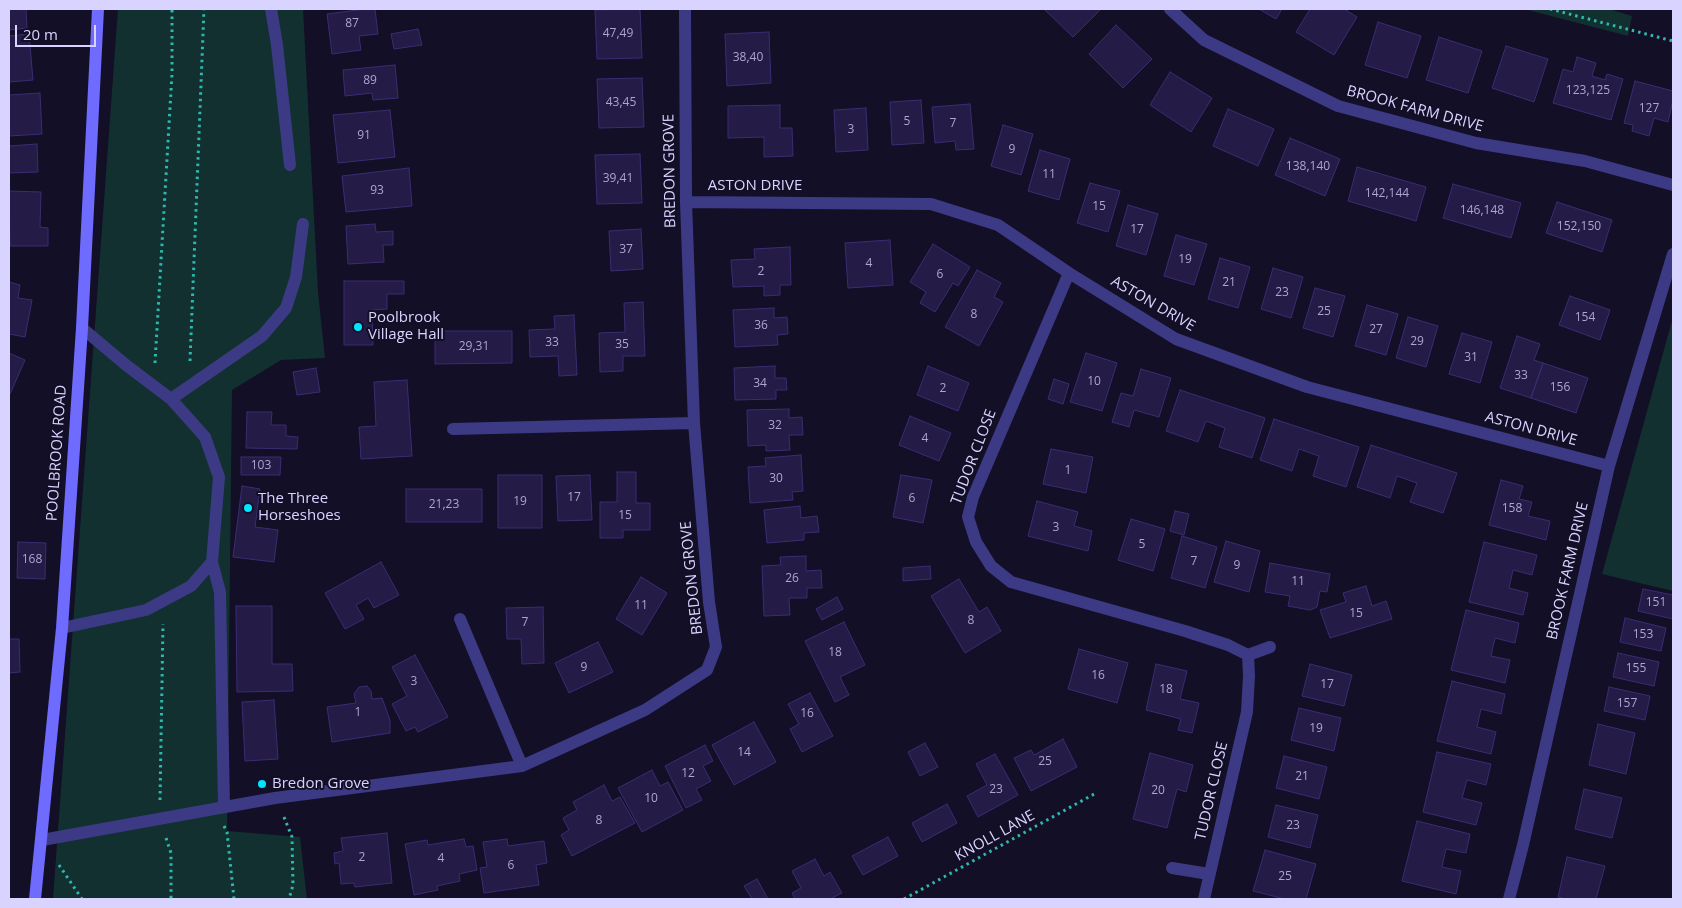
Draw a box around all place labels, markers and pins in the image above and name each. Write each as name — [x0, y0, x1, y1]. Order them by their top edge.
place label: Poolbrook Village Hall — [368, 309, 444, 344]
marker: Poolbrook Village Hall — [352, 321, 364, 333]
place label: The Three Horseshoes — [258, 490, 341, 525]
marker: The Three Horseshoes — [242, 502, 254, 514]
place label: Bredon Grove — [272, 775, 370, 793]
marker: Bredon Grove — [256, 778, 268, 790]

